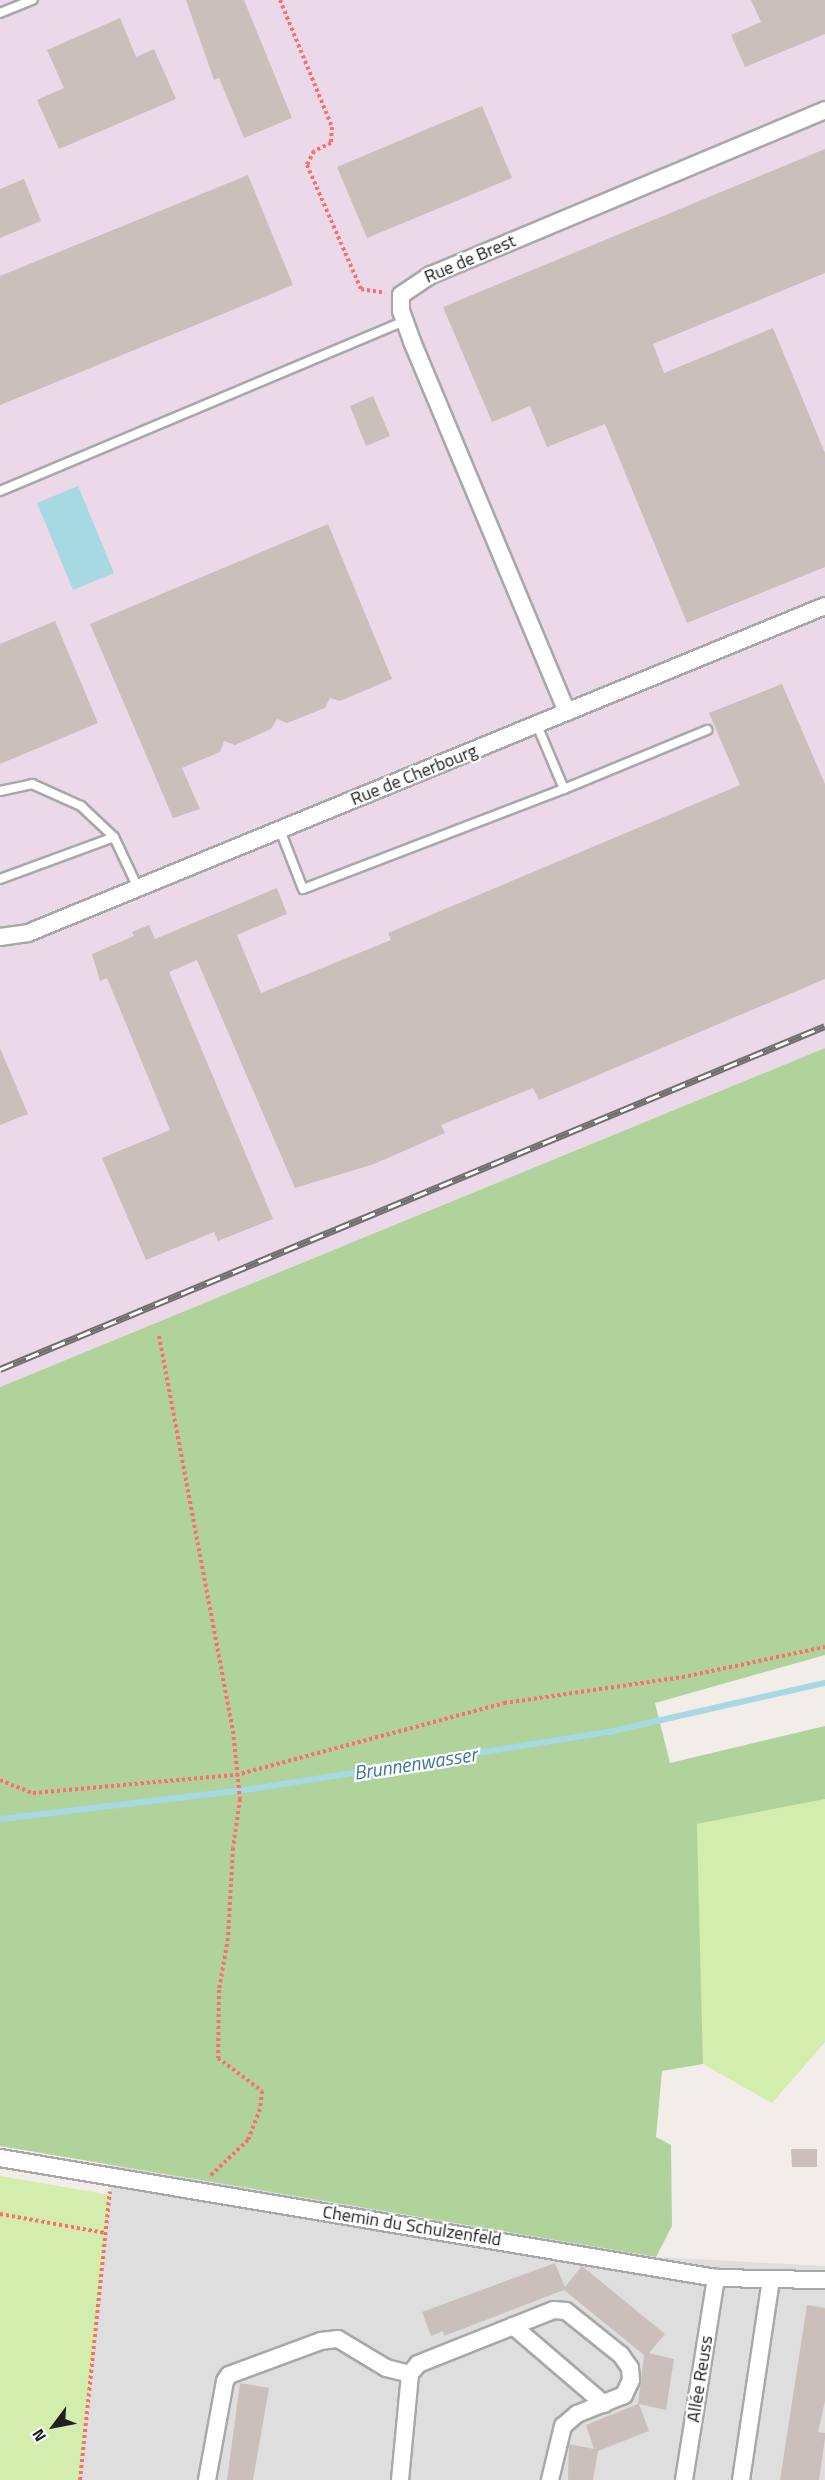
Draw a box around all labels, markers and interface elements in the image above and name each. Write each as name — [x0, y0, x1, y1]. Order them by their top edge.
street label: Rue de Brest — [421, 230, 519, 288]
street label: Rue de Cherbourg — [347, 740, 481, 810]
water label: Brunnenwasser — [352, 1741, 478, 1785]
street label: Chemin du Schulzenfeld — [321, 2201, 503, 2251]
street label: Allée Reuss — [682, 2334, 718, 2424]
north arrow — [24, 2396, 84, 2456]
text: N — [26, 2424, 52, 2447]

